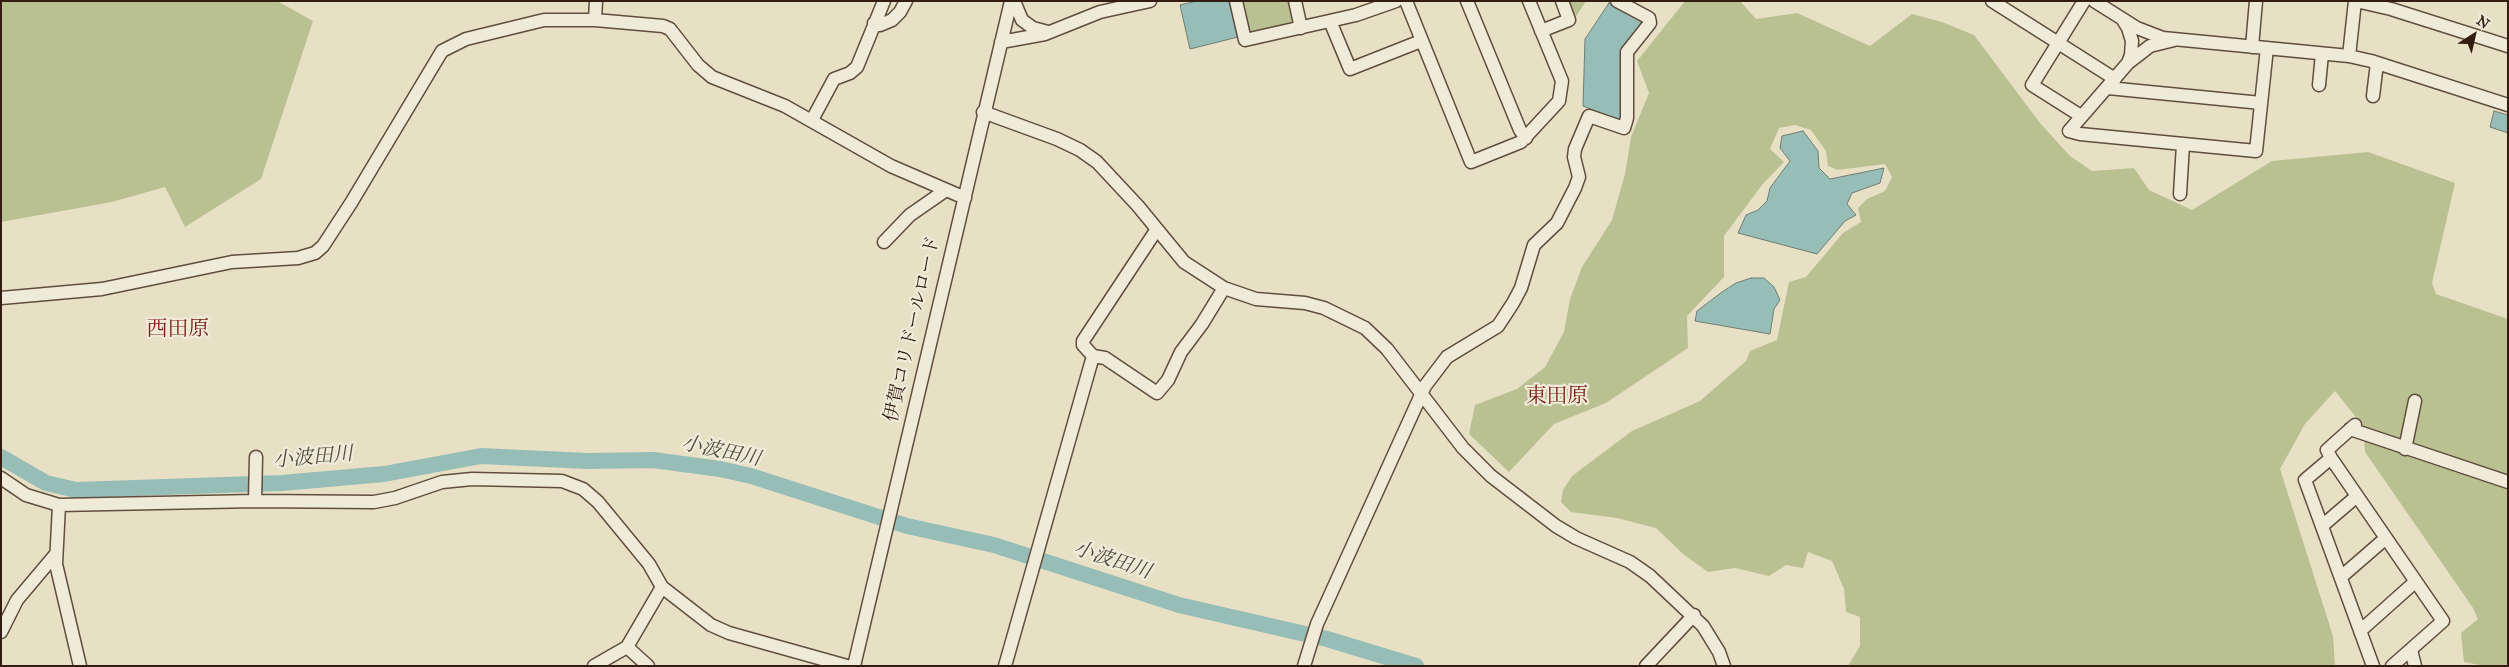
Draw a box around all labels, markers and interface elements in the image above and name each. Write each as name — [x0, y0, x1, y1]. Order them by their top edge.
north arrow — [2449, 10, 2499, 60]
text: N — [2473, 12, 2493, 33]
street label: 伊賀コリドールロード — [881, 234, 945, 424]
district label: 西田原 — [147, 317, 209, 343]
district label: 東田原 — [1526, 384, 1588, 410]
water label: 小波田川 — [679, 432, 763, 472]
water label: 小波田川 — [272, 443, 354, 473]
water label: 小波田川 — [1070, 537, 1154, 585]

